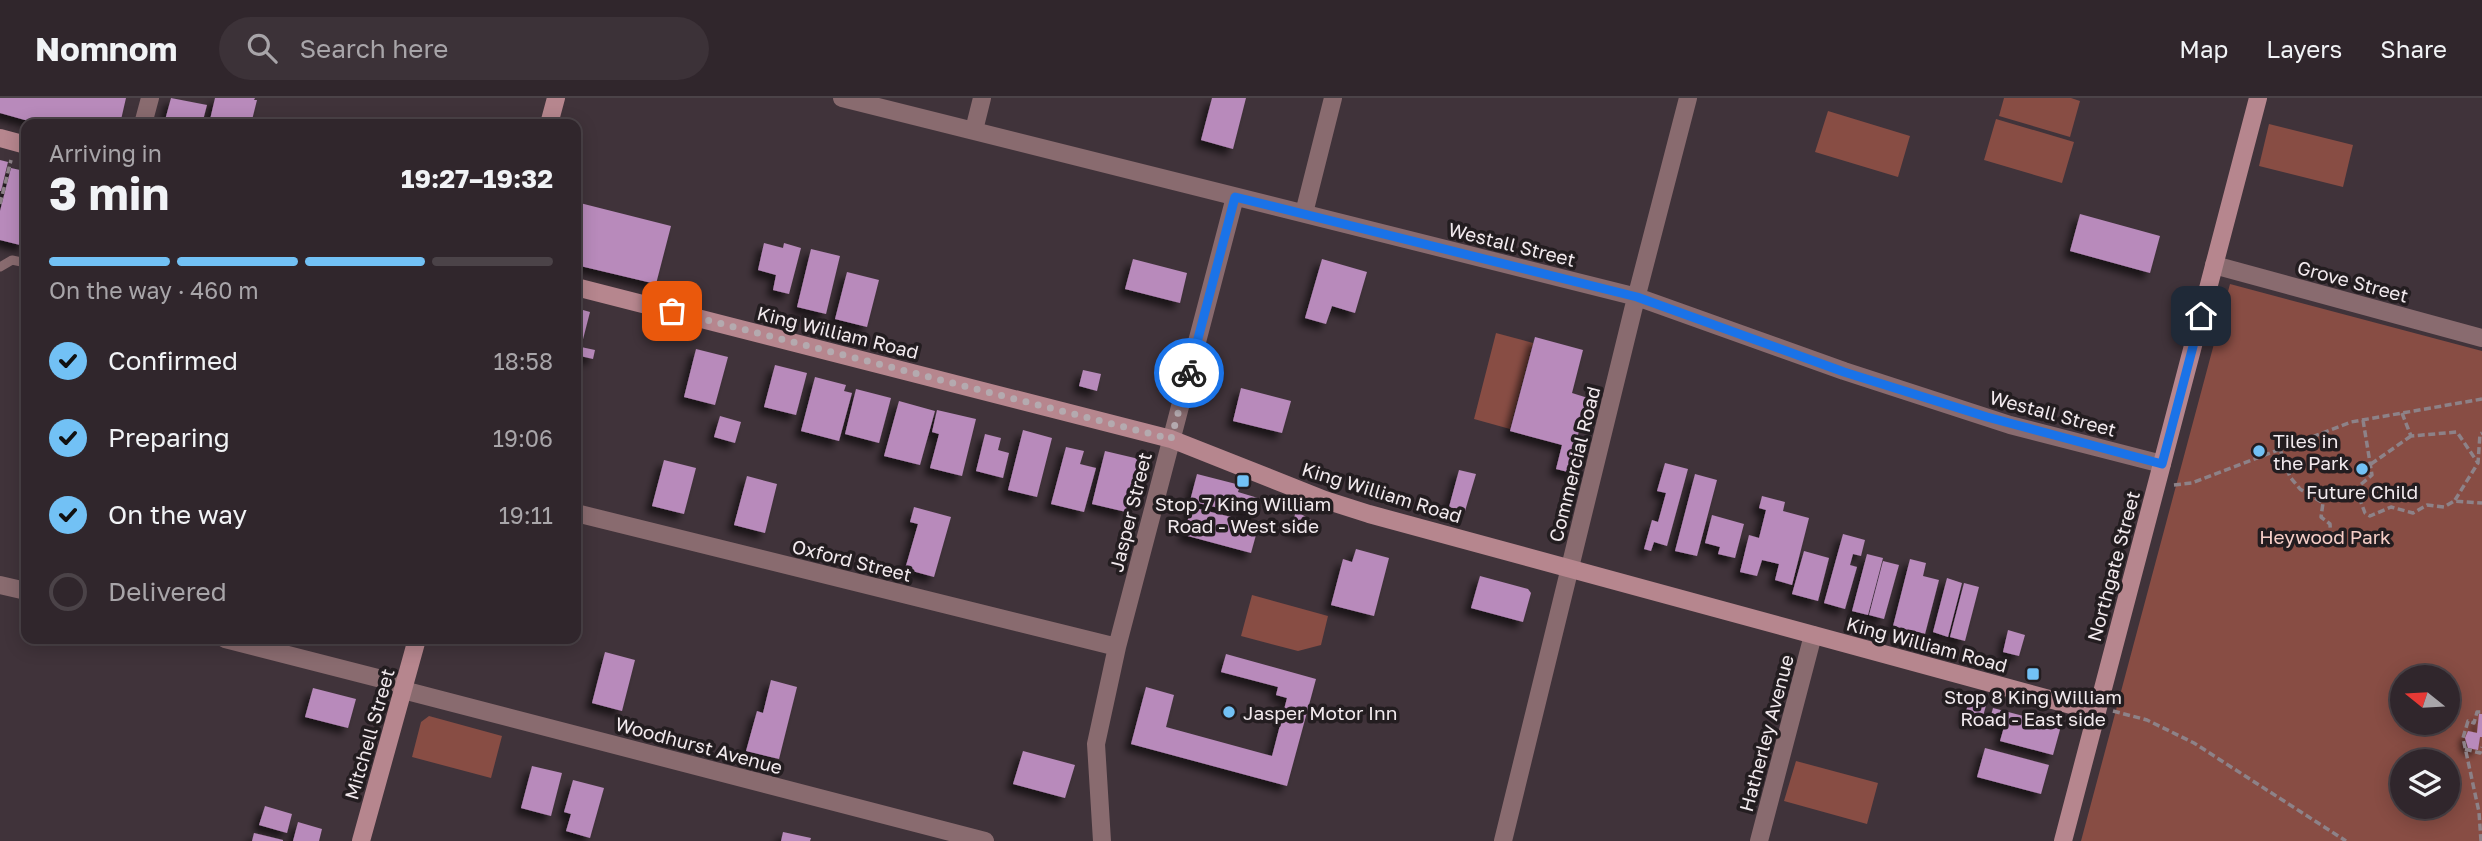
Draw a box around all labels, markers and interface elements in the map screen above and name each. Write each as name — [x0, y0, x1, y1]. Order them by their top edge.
search box — [219, 17, 709, 80]
text: Nomnom — [35, 29, 177, 68]
icon: search — [243, 29, 281, 67]
text: Search here — [299, 33, 448, 64]
text: Map — [2179, 34, 2228, 63]
text: Layers — [2266, 34, 2342, 63]
text: Share — [2380, 34, 2447, 63]
text: Arriving in — [49, 139, 162, 167]
text: 19:27–19:32 — [401, 163, 553, 194]
text: 3 min — [49, 165, 169, 220]
street label: Westall Street — [1446, 217, 1578, 271]
street label: Grove Street — [2295, 255, 2411, 307]
text: On the way · 460 m — [49, 276, 259, 304]
pin — [642, 281, 702, 341]
pin — [2171, 286, 2231, 346]
icon: bag — [653, 292, 691, 330]
icon: home — [2182, 297, 2220, 335]
street label: King William Road — [755, 301, 921, 363]
courier — [1154, 338, 1224, 408]
icon: check — [49, 342, 87, 380]
text: Confirmed — [108, 345, 238, 376]
text: 18:58 — [494, 347, 553, 375]
icon: bike — [1170, 354, 1208, 392]
street label: Commercial Road — [1544, 384, 1604, 544]
street label: Westall Street — [1987, 385, 2119, 441]
icon: check — [49, 419, 87, 457]
text: Preparing — [108, 422, 230, 453]
text: 19:06 — [493, 424, 553, 452]
place label: Tiles in the Park — [2273, 429, 2349, 474]
marker: Tiles in the Park — [2251, 443, 2267, 459]
street label: Jasper Street — [1104, 450, 1156, 574]
street label: King William Road — [1299, 457, 1465, 527]
marker: Future Child — [2354, 461, 2370, 477]
marker: Stop 7 King William Road - West side — [1235, 473, 1251, 489]
place label: Future Child — [2306, 480, 2418, 503]
street label: Northgate Street — [2082, 488, 2144, 644]
place label: Stop 7 King William Road - West side — [1155, 492, 1331, 537]
icon: check — [49, 496, 87, 534]
text: On the way — [108, 499, 247, 530]
text: 19:11 — [499, 501, 553, 529]
park label: Heywood Park — [2259, 525, 2391, 548]
street label: Oxford Street — [790, 534, 914, 586]
text: Delivered — [108, 576, 227, 607]
street label: King William Road — [1844, 611, 2010, 677]
street label: Hatherley Avenue — [1734, 652, 1798, 814]
north arrow — [2390, 665, 2460, 735]
map controls — [2390, 665, 2460, 819]
street label: Mitchell Street — [339, 666, 399, 802]
marker: Stop 8 King William Road - East side — [2025, 666, 2041, 682]
place label: Stop 8 King William Road - East side — [1944, 685, 2122, 730]
place label: Jasper Motor Inn — [1243, 701, 1397, 724]
marker: Jasper Motor Inn — [1221, 704, 1237, 720]
street label: Woodhurst Avenue — [613, 712, 785, 778]
button: layers — [2390, 749, 2460, 819]

